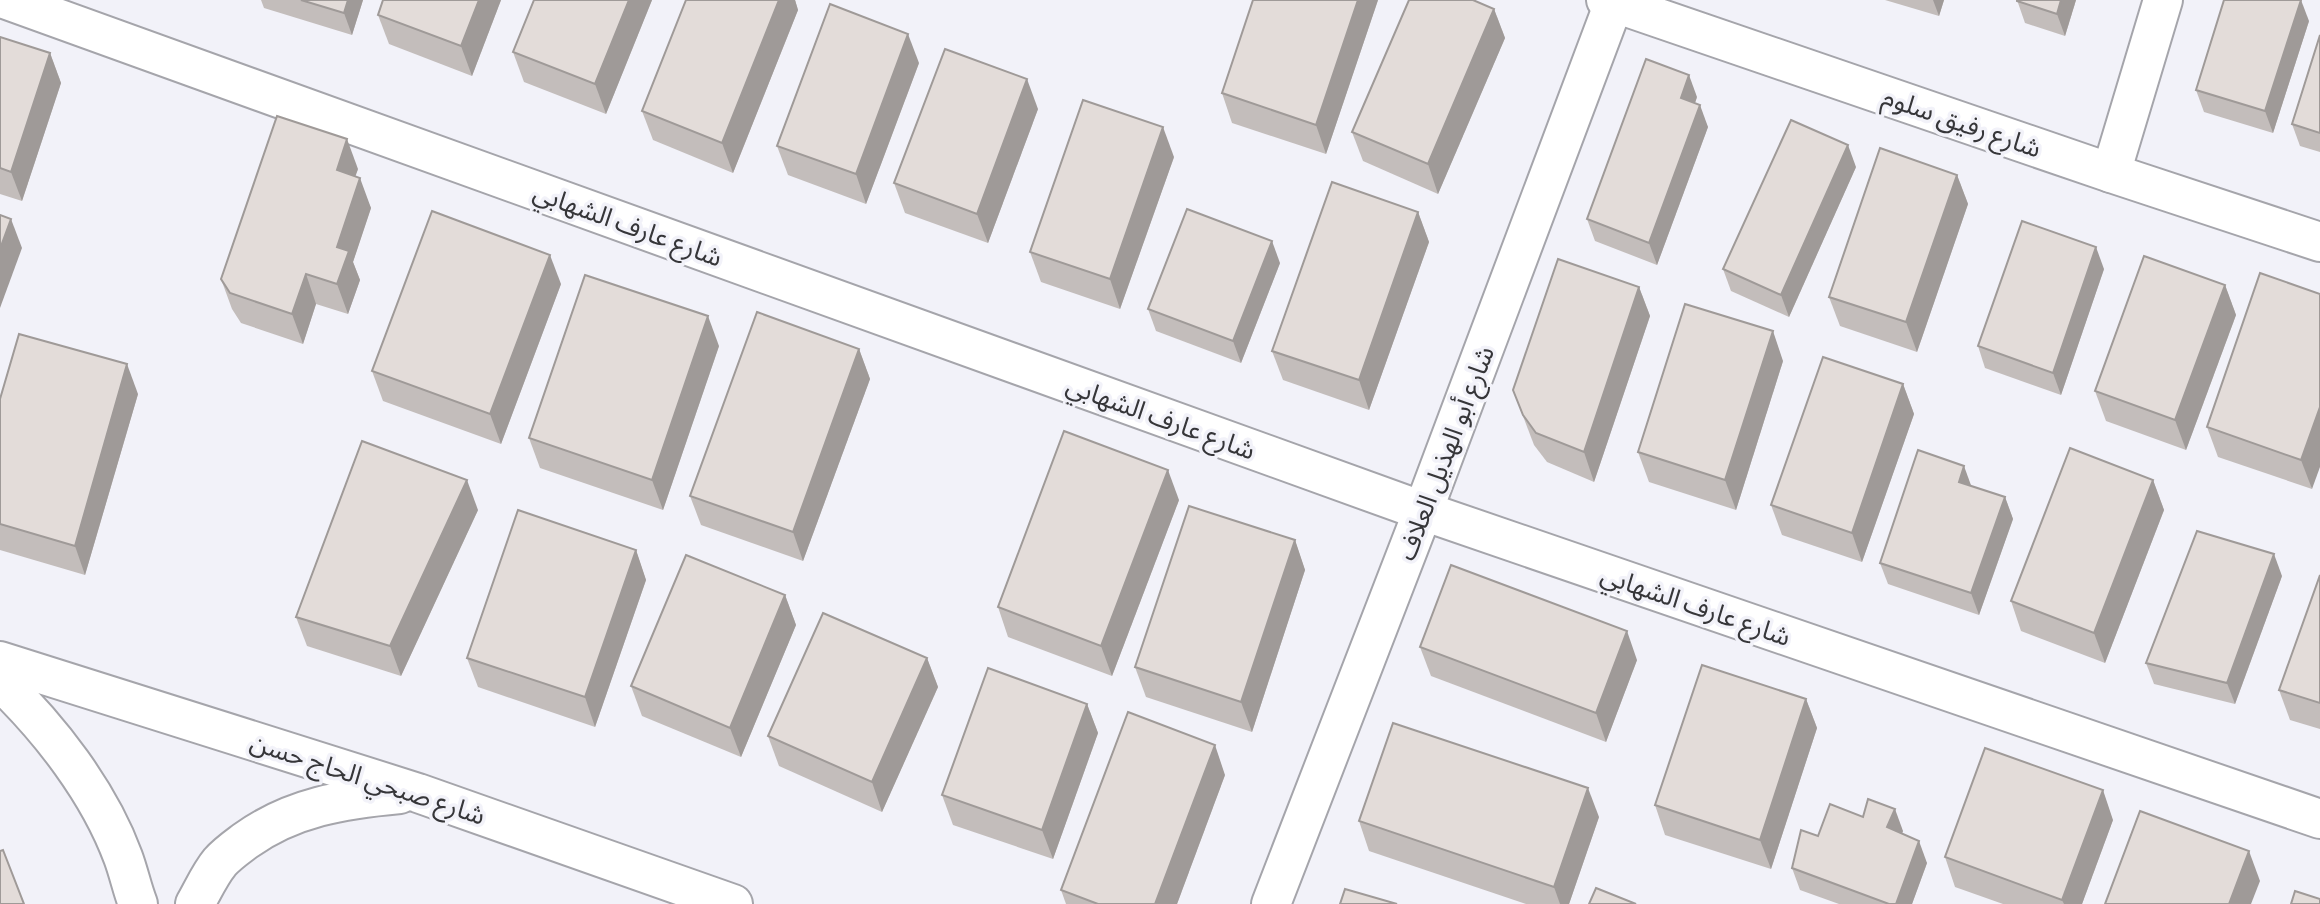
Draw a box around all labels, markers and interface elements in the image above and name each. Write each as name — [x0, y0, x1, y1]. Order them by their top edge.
street label: شارع رفيق سلوم — [1877, 79, 2046, 168]
street label: شارع عارف الشهابي — [528, 175, 727, 277]
street label: شارع أبو الهذيل العلاف — [1389, 341, 1504, 566]
street label: شارع عارف الشهابي — [1061, 368, 1260, 470]
street label: شارع عارف الشهابي — [1595, 557, 1795, 657]
street label: شارع صبحي الحاج حسن — [245, 724, 490, 835]

